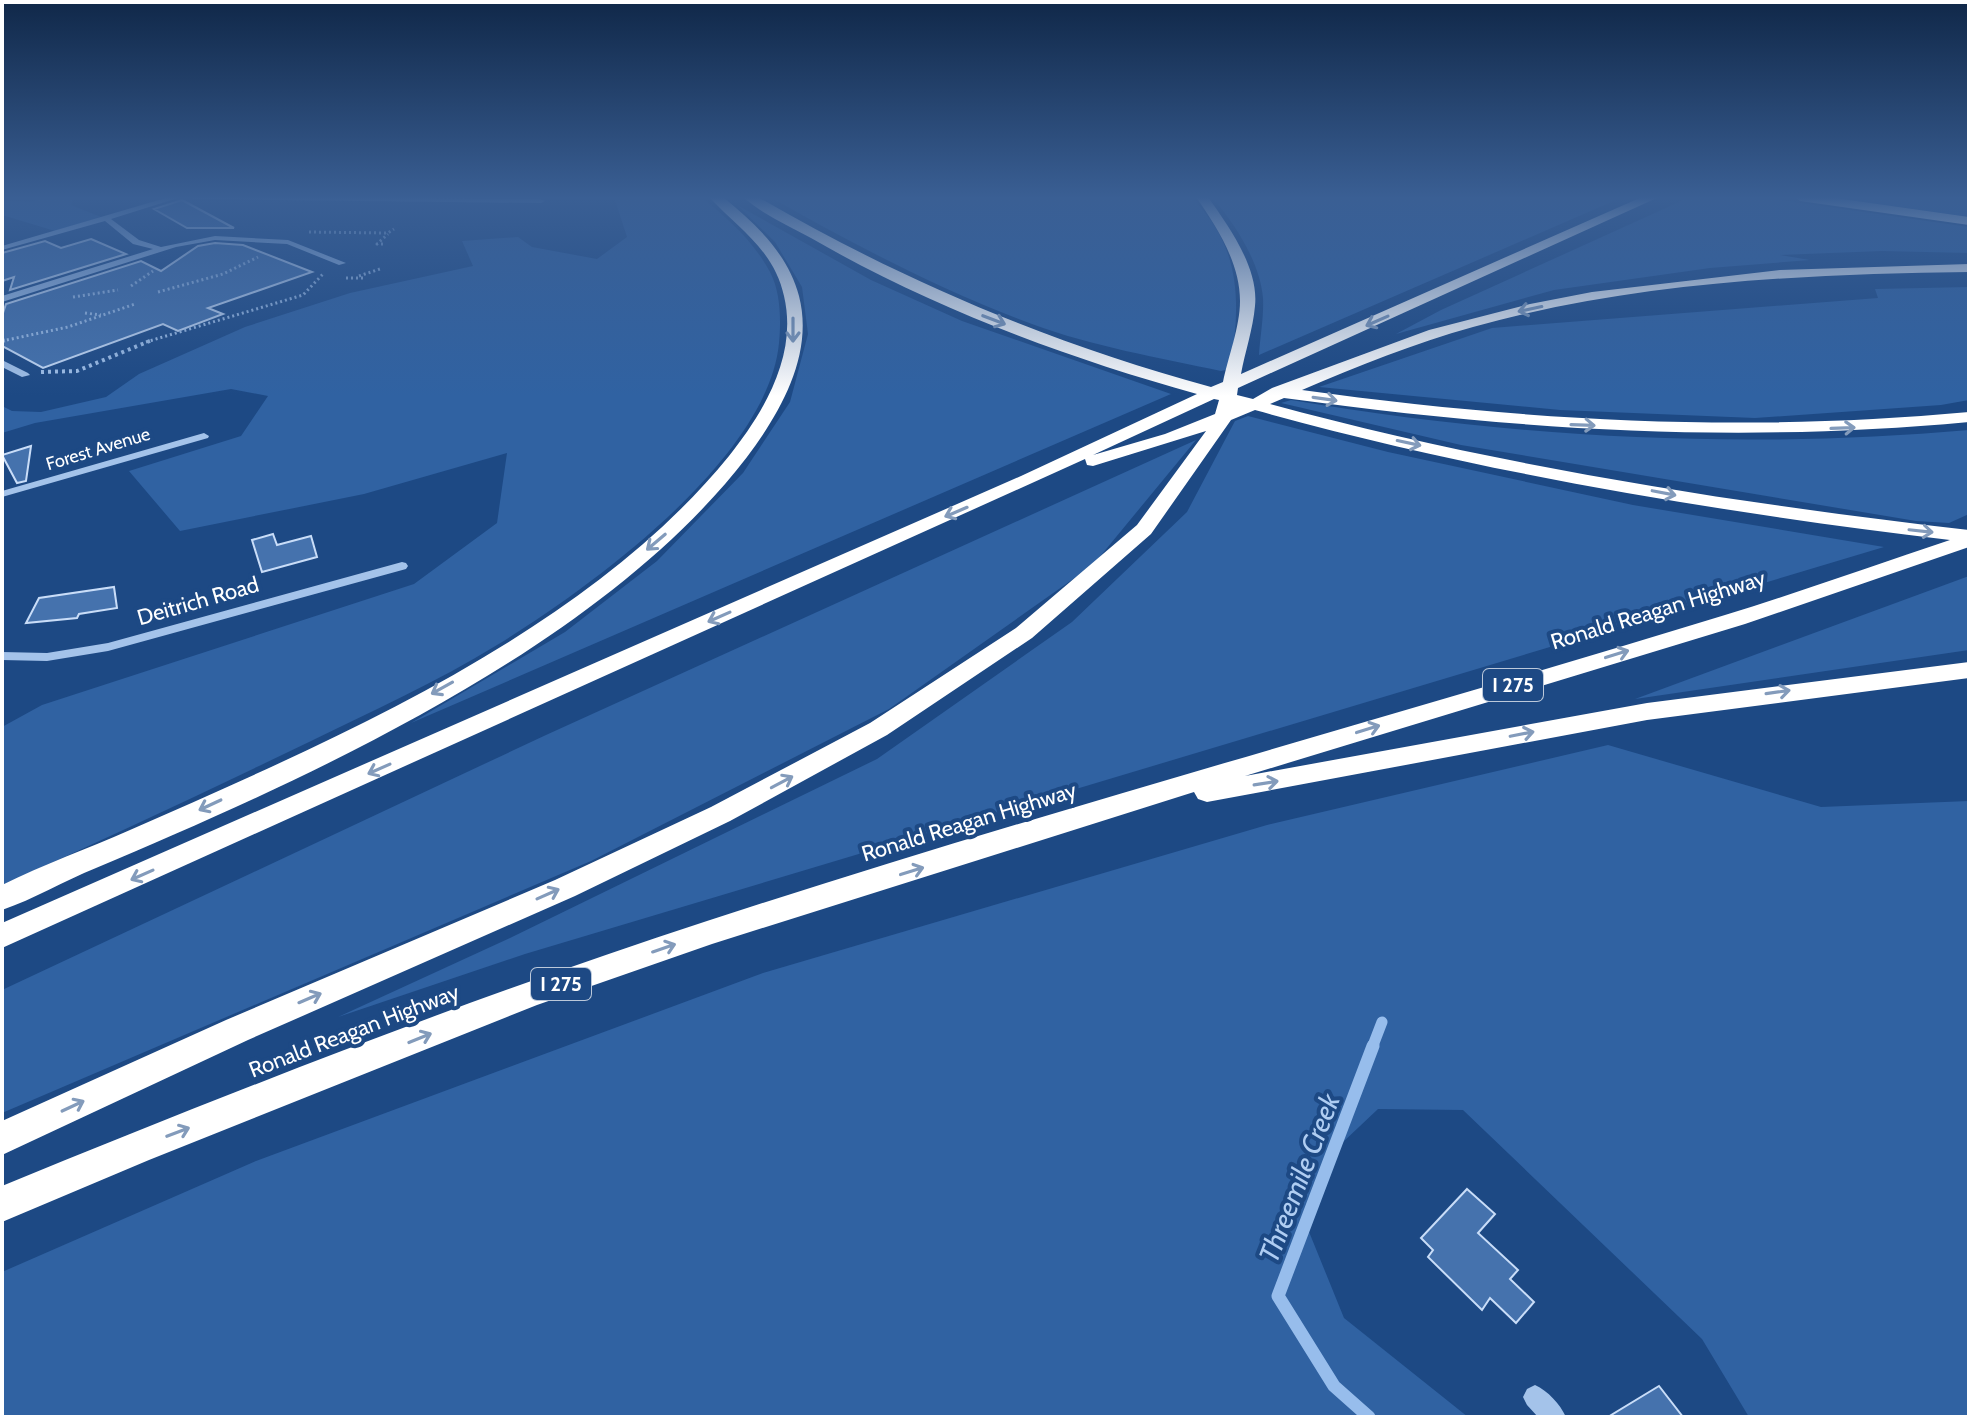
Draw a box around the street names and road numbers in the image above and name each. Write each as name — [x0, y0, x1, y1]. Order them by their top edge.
street label: Forest Avenue — [43, 423, 153, 475]
street label: Ronald Reagan Highway — [1547, 564, 1769, 656]
street label: Deitrich Road — [134, 571, 262, 631]
road number: I 275 — [1483, 669, 1543, 701]
street label: Ronald Reagan Highway — [858, 776, 1080, 868]
road number: I 275 — [531, 968, 591, 1000]
street label: Ronald Reagan Highway — [245, 978, 463, 1084]

